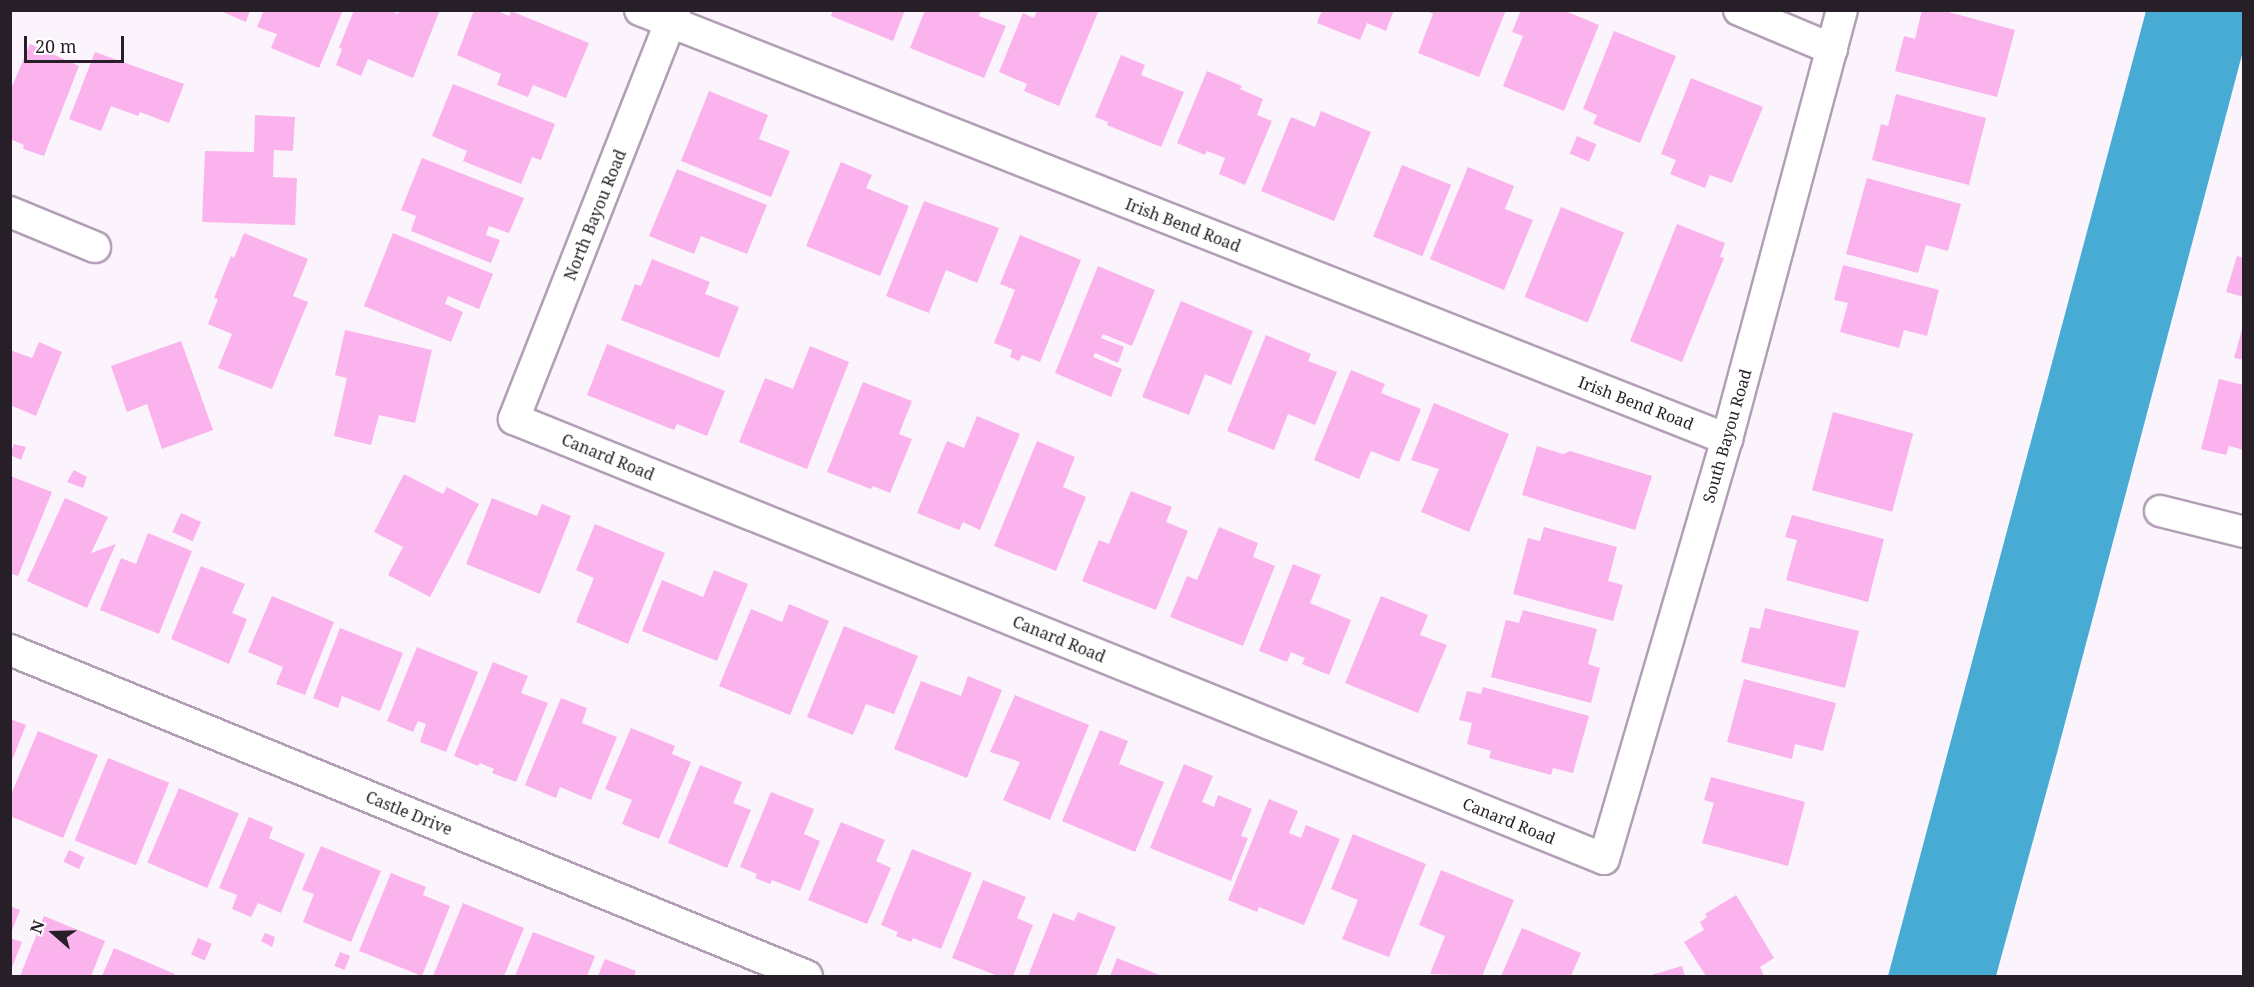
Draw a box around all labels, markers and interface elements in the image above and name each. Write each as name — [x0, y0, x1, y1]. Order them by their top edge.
scale bar — [27, 24, 128, 62]
text: 20 m — [35, 34, 77, 58]
street label: North Bayou Road — [560, 147, 630, 283]
street label: Irish Bend Road — [1123, 194, 1243, 256]
street label: South Bayou Road — [1699, 367, 1755, 505]
street label: Irish Bend Road — [1576, 372, 1696, 434]
street label: Canard Road — [559, 430, 657, 484]
street label: Canard Road — [1010, 612, 1108, 666]
street label: Castle Drive — [363, 787, 455, 839]
street label: Canard Road — [1460, 794, 1558, 848]
north arrow — [24, 903, 84, 963]
text: N — [25, 917, 50, 937]

